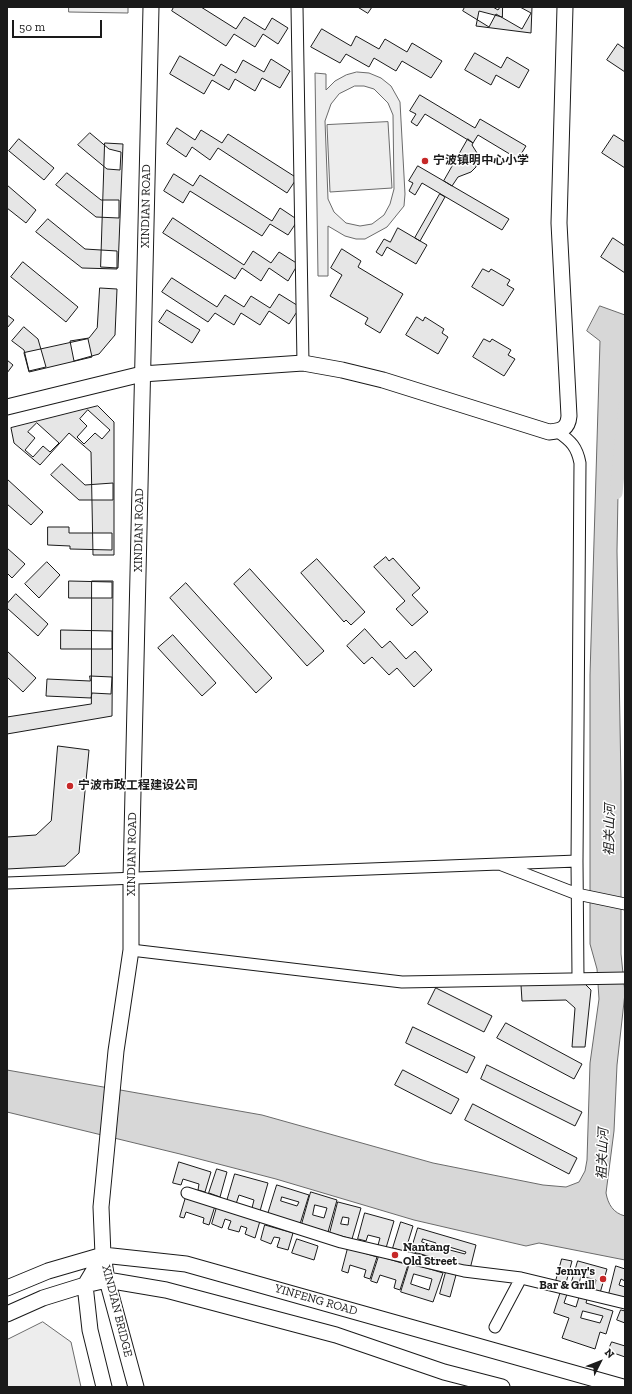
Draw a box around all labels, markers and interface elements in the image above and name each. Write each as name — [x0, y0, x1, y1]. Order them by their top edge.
scale bar — [14, 12, 104, 38]
text: 50 m — [19, 20, 45, 34]
place label: 宁波镇明中心小学 — [433, 154, 529, 168]
marker: 宁波镇明中心小学 — [420, 156, 430, 166]
street label: XINDIAN ROAD — [138, 164, 154, 248]
street label: XINDIAN ROAD — [131, 488, 147, 572]
place label: 宁波市政工程建设公司 — [78, 779, 198, 793]
marker: 宁波市政工程建设公司 — [65, 781, 75, 791]
water label: 祖关山河 — [602, 804, 618, 856]
street label: XINDIAN ROAD — [124, 812, 140, 896]
water label: 祖关山河 — [594, 1128, 612, 1180]
place label: Nantang Old Street — [403, 1241, 457, 1269]
marker: Nantang Old Street — [390, 1250, 400, 1260]
street label: XINDIAN BRIDGE — [99, 1264, 135, 1358]
place label: Jenny's Bar & Grill — [539, 1265, 595, 1293]
marker: Jenny's Bar & Grill — [598, 1274, 608, 1284]
street label: YINFENG ROAD — [273, 1281, 359, 1319]
north arrow — [580, 1342, 620, 1382]
text: N — [602, 1346, 617, 1361]

